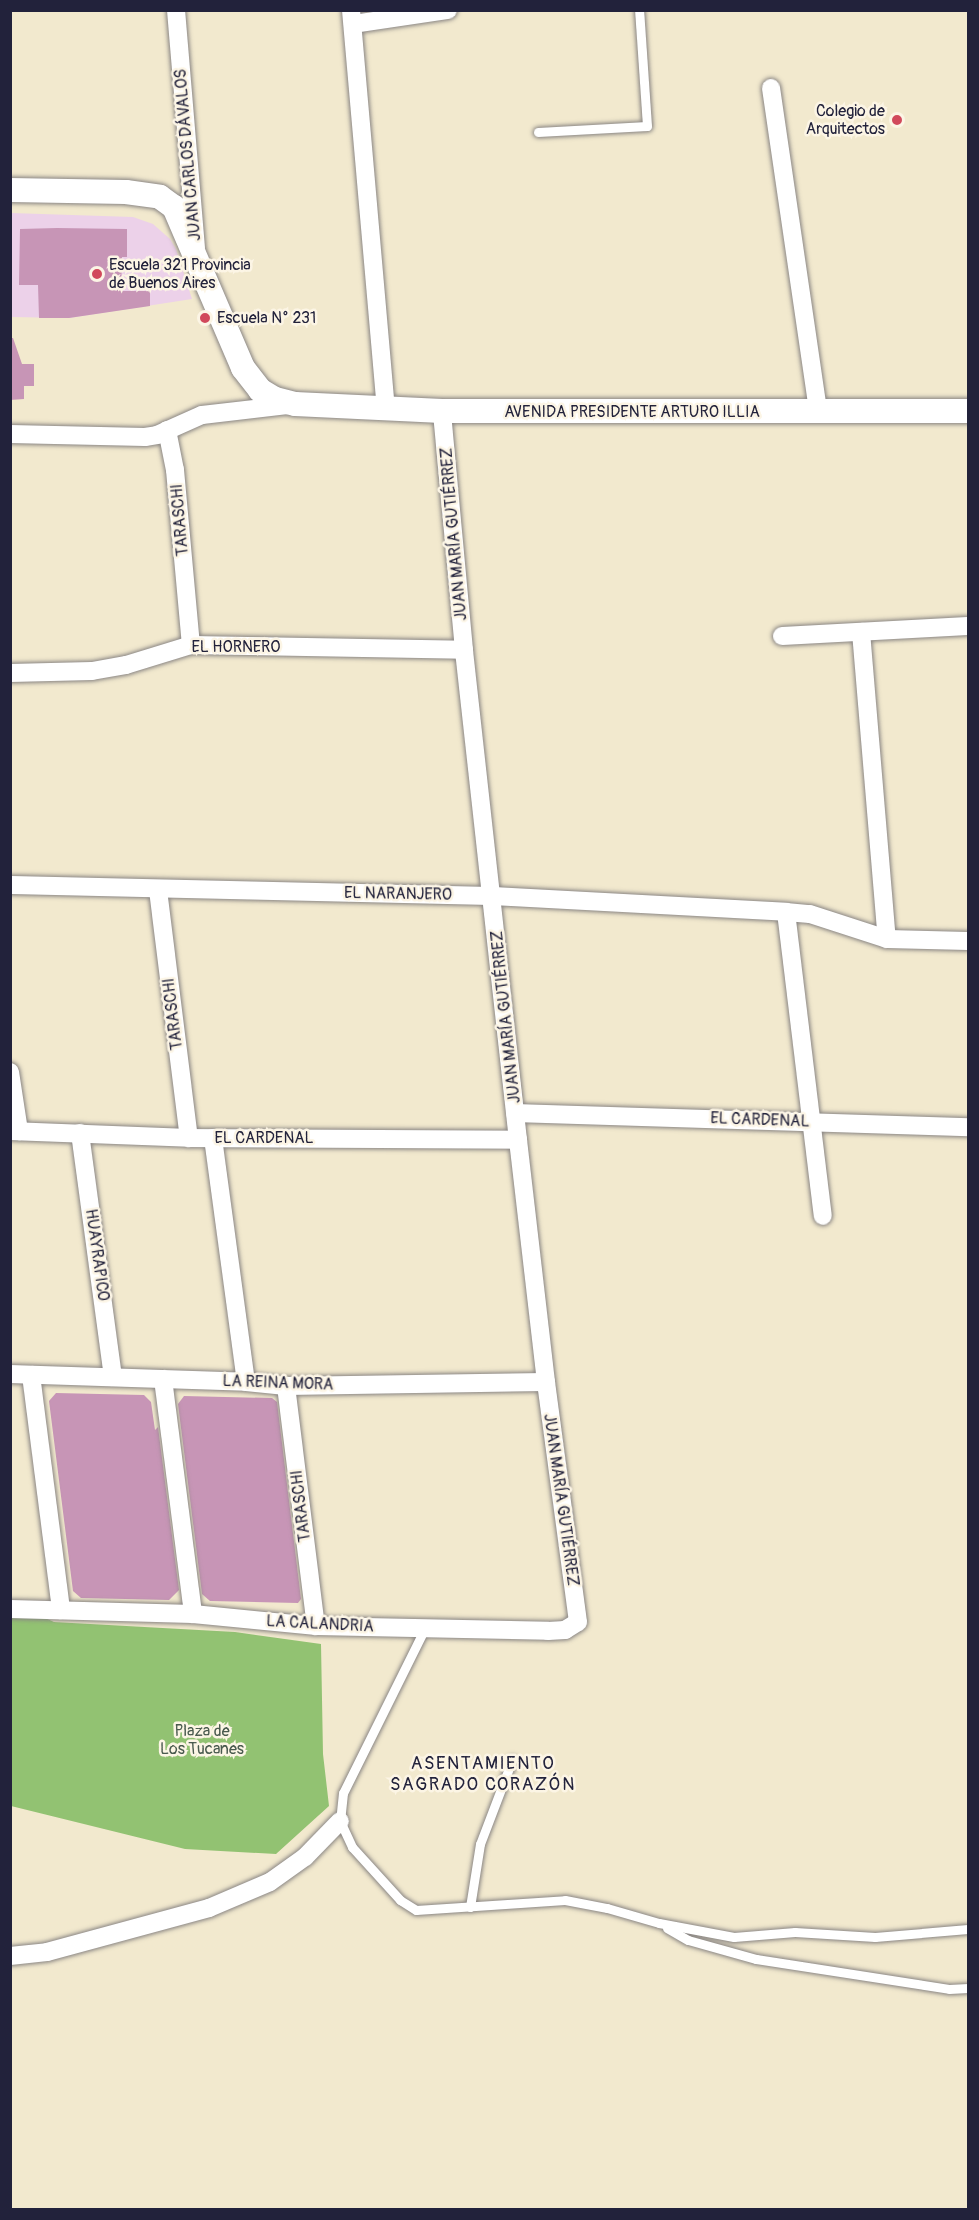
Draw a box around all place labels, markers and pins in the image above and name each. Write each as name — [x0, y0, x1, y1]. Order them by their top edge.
place label: Colegio de Arquitectos — [806, 101, 885, 139]
marker: Colegio de Arquitectos — [890, 113, 904, 127]
place label: Escuela 321 Provincia de Buenos Aires — [109, 255, 251, 293]
marker: Escuela 321 Provincia de Buenos Aires — [90, 267, 104, 281]
place label: Escuela N° 231 — [217, 308, 316, 328]
marker: Escuela N° 231 — [198, 311, 212, 325]

